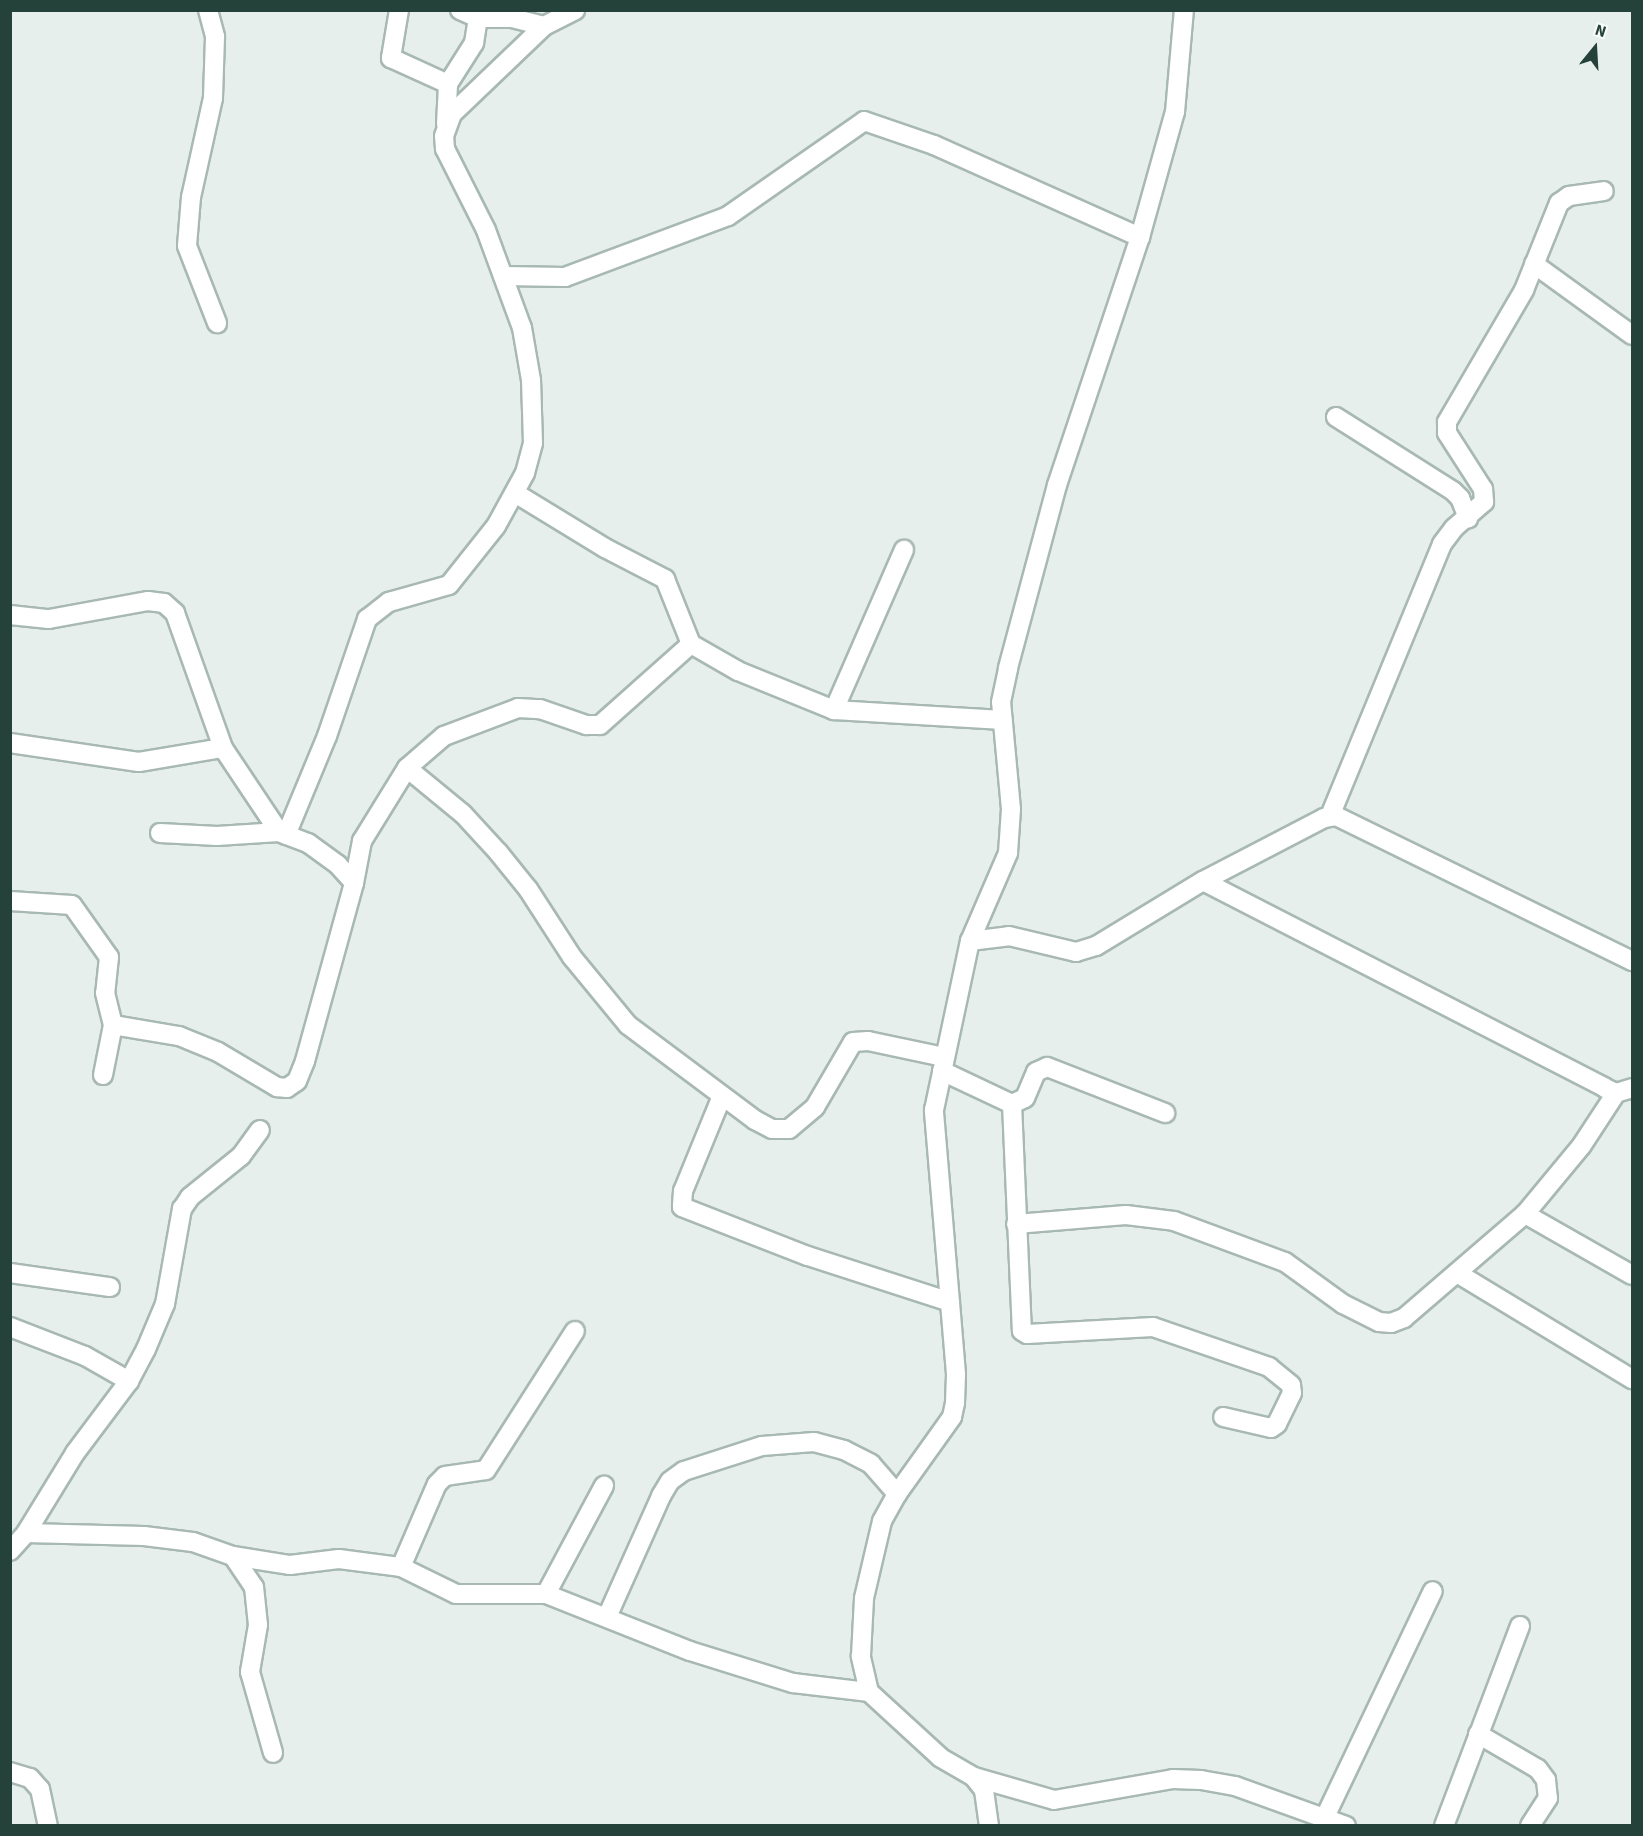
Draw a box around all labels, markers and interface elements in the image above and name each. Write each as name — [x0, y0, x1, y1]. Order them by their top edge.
north arrow — [1565, 18, 1625, 78]
text: N — [1592, 19, 1609, 43]

